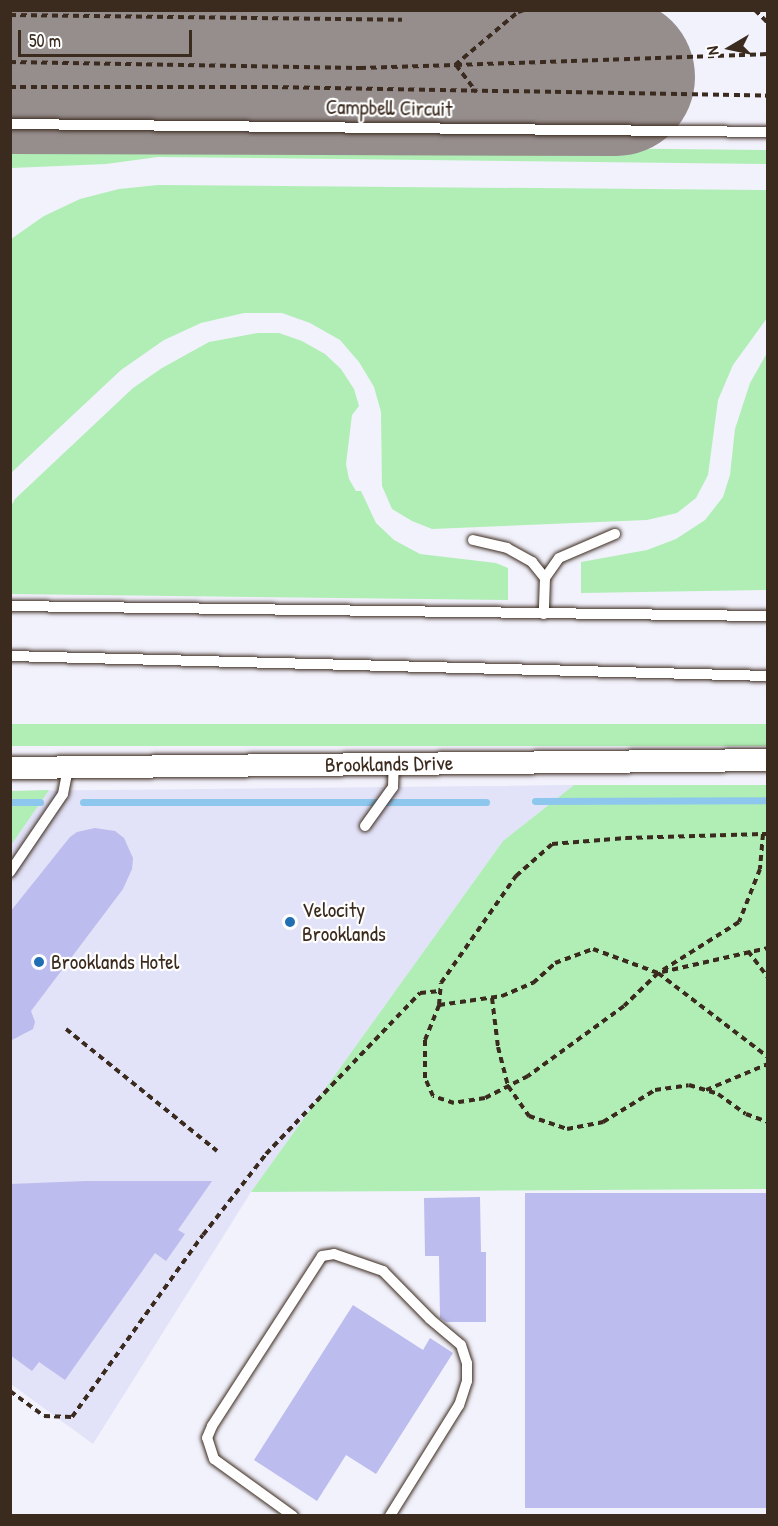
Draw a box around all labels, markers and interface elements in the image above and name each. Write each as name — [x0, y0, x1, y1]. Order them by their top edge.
scale bar — [21, 18, 195, 56]
north arrow — [700, 18, 760, 78]
text: 50 m — [29, 28, 61, 53]
text: N — [701, 45, 724, 57]
street label: Campbell Circuit — [325, 94, 453, 122]
street label: Brooklands Drive — [325, 750, 453, 778]
place label: Velocity Brooklands — [302, 897, 386, 947]
marker: Velocity Brooklands — [283, 915, 297, 929]
place label: Brooklands Hotel — [51, 949, 179, 975]
marker: Brooklands Hotel — [32, 955, 46, 969]

